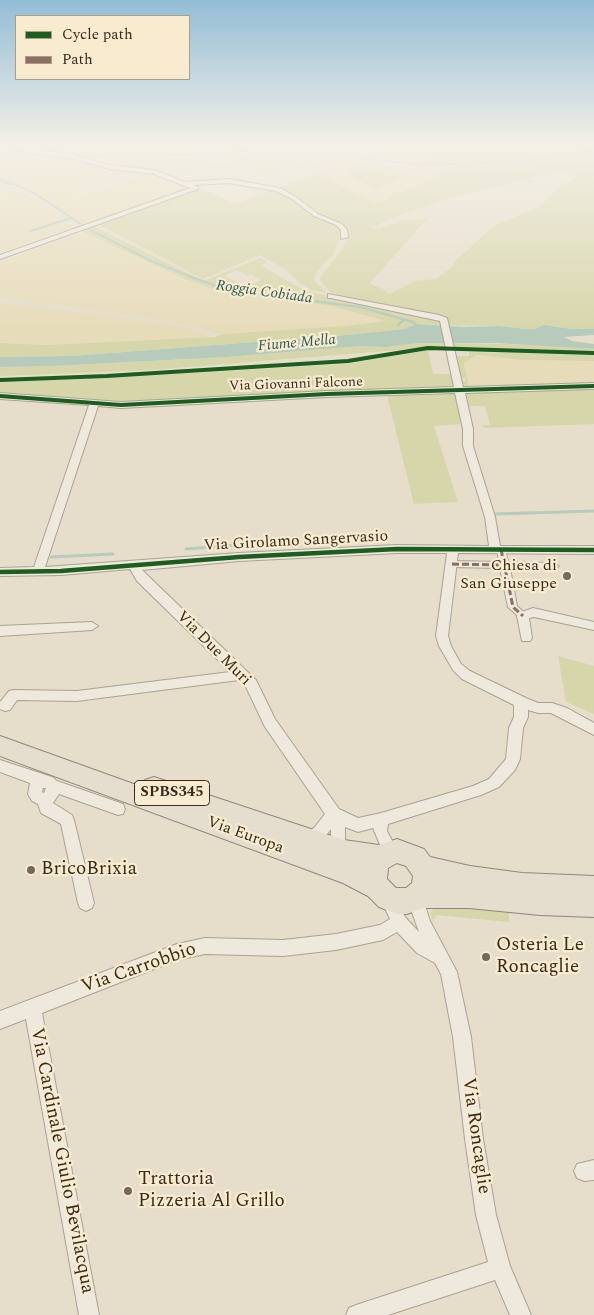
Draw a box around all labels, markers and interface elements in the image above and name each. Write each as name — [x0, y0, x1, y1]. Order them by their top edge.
legend — [15, 15, 190, 80]
text: Cycle path — [62, 23, 133, 46]
text: Path — [62, 48, 93, 71]
water label: Roggia Cobiada — [215, 277, 313, 309]
water label: Fiume Mella — [257, 332, 337, 356]
street label: Via Giovanni Falcone — [229, 374, 363, 396]
street label: Via Girolamo Sangervasio — [203, 528, 389, 556]
place label: Chiesa di San Giuseppe — [460, 557, 557, 595]
marker: Chiesa di San Giuseppe — [561, 570, 573, 582]
street label: Via Due Muri — [172, 608, 254, 690]
road number: SPBS345 — [134, 780, 210, 806]
street label: Via Europa — [204, 813, 286, 859]
place label: BricoBrixia — [41, 859, 137, 881]
marker: BricoBrixia — [25, 864, 37, 876]
place label: Osteria Le Roncaglie — [496, 935, 584, 979]
street label: Via Carrobbio — [79, 939, 199, 999]
marker: Osteria Le Roncaglie — [480, 951, 492, 963]
street label: Via Cardinale Giulio Bevilacqua — [24, 1026, 98, 1296]
street label: Via Roncaglie — [456, 1076, 494, 1196]
place label: Trattoria Pizzeria Al Grillo — [138, 1169, 285, 1213]
marker: Trattoria Pizzeria Al Grillo — [122, 1185, 134, 1197]

